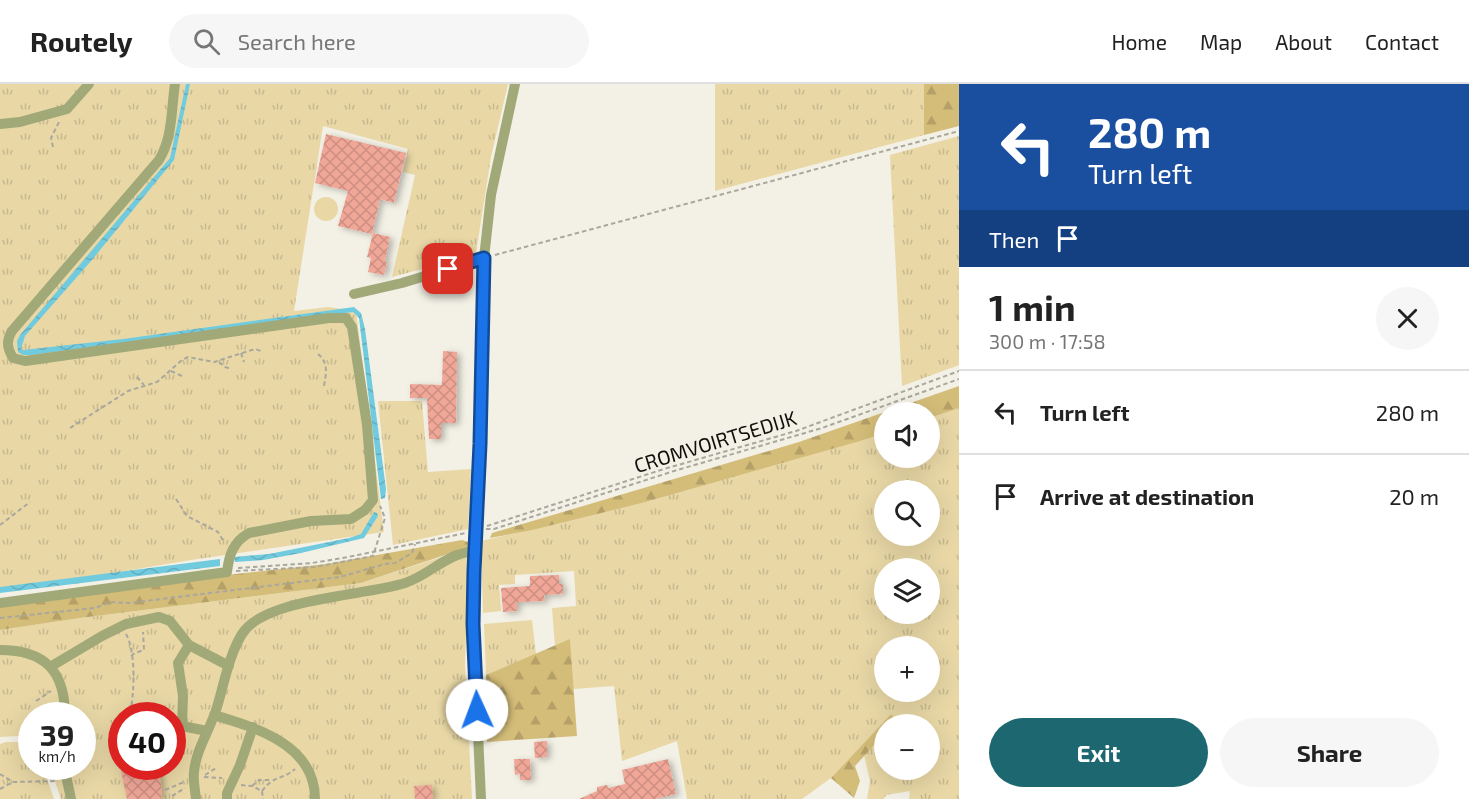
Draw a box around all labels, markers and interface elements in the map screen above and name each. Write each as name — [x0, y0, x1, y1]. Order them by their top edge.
search box — [169, 14, 589, 68]
text: Routely — [30, 24, 133, 58]
icon: search — [190, 25, 223, 58]
text: Search here — [238, 28, 356, 54]
text: Home — [1111, 29, 1167, 54]
text: Map — [1200, 29, 1242, 54]
text: About — [1275, 29, 1332, 54]
text: Contact — [1365, 29, 1439, 54]
text: 280 m — [1088, 106, 1211, 156]
icon: left — [989, 108, 1067, 186]
text: Turn left — [1088, 157, 1192, 189]
icon: arrive — [1051, 222, 1084, 255]
text: Then — [989, 226, 1039, 252]
pin — [422, 243, 473, 294]
icon: arrive — [431, 252, 464, 285]
text: 1 min — [989, 285, 1076, 328]
button: close — [1376, 287, 1439, 350]
text: 300 m · 17:58 — [989, 329, 1106, 353]
icon: left — [989, 396, 1022, 429]
text: Turn left — [1040, 399, 1129, 425]
text: 280 m — [1376, 399, 1439, 425]
map controls — [874, 402, 940, 780]
button: sound — [874, 402, 940, 468]
street label: CROMVOIRTSEDIJK — [631, 405, 799, 477]
button: search — [874, 480, 940, 546]
icon: arrive — [989, 480, 1022, 513]
text: Arrive at destination — [1040, 483, 1254, 509]
text: 20 m — [1389, 483, 1439, 509]
button: layers — [874, 558, 940, 624]
button: + — [874, 636, 940, 702]
position arrow — [445, 678, 509, 742]
speed limit sign: 40 — [108, 702, 186, 780]
button: − — [874, 714, 940, 780]
text: 39 — [40, 716, 74, 752]
button: Exit — [989, 718, 1208, 787]
button: Share — [1220, 718, 1439, 787]
text: km/h — [38, 747, 76, 765]

